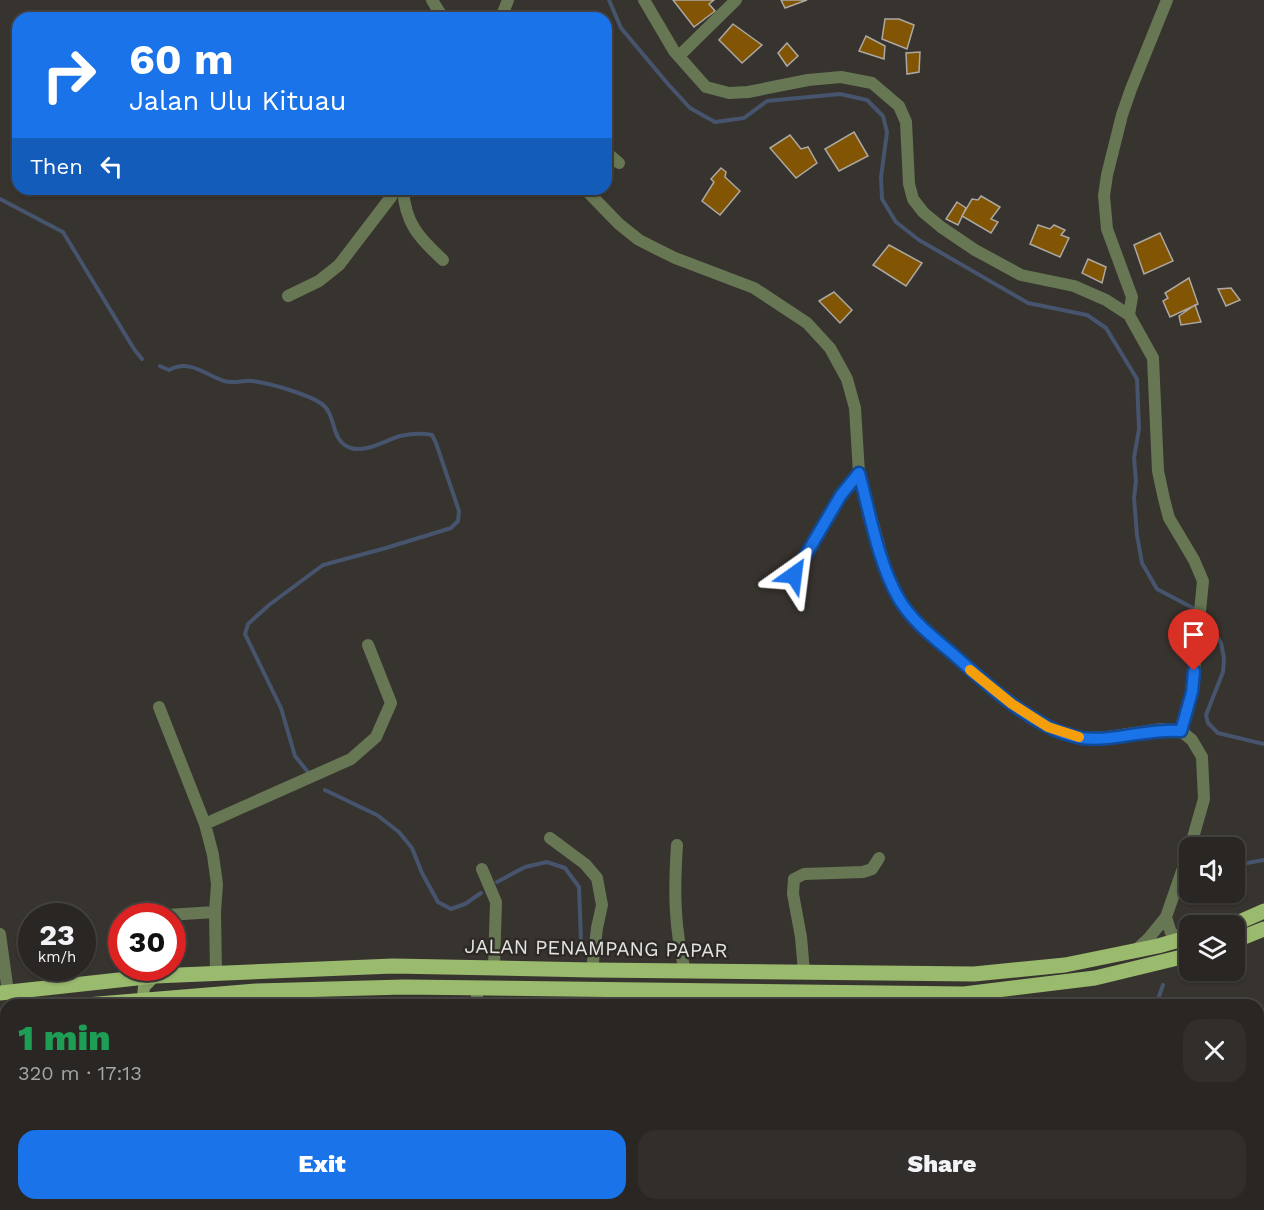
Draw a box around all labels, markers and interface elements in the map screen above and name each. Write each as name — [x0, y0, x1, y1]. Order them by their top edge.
text: 60 m — [129, 35, 233, 84]
icon: right — [30, 36, 108, 114]
text: Jalan Ulu Kituau — [129, 85, 346, 117]
icon: left — [95, 150, 128, 183]
text: Then — [30, 154, 83, 179]
position arrow — [762, 543, 826, 607]
pin — [1168, 609, 1219, 671]
icon: arrive — [1177, 618, 1210, 651]
map controls — [1179, 837, 1245, 981]
button: sound — [1179, 837, 1245, 903]
speed limit sign: 30 — [108, 903, 186, 981]
button: layers — [1179, 915, 1245, 981]
text: 23 — [39, 917, 75, 952]
street label: JALAN PENAMPANG PAPAR — [464, 934, 728, 962]
text: km/h — [38, 948, 76, 966]
text: 1 min — [18, 1017, 111, 1059]
button: close — [1183, 1019, 1246, 1082]
text: 320 m · 17:13 — [18, 1061, 142, 1085]
button: Exit — [18, 1130, 626, 1199]
button: Share — [638, 1130, 1246, 1199]

